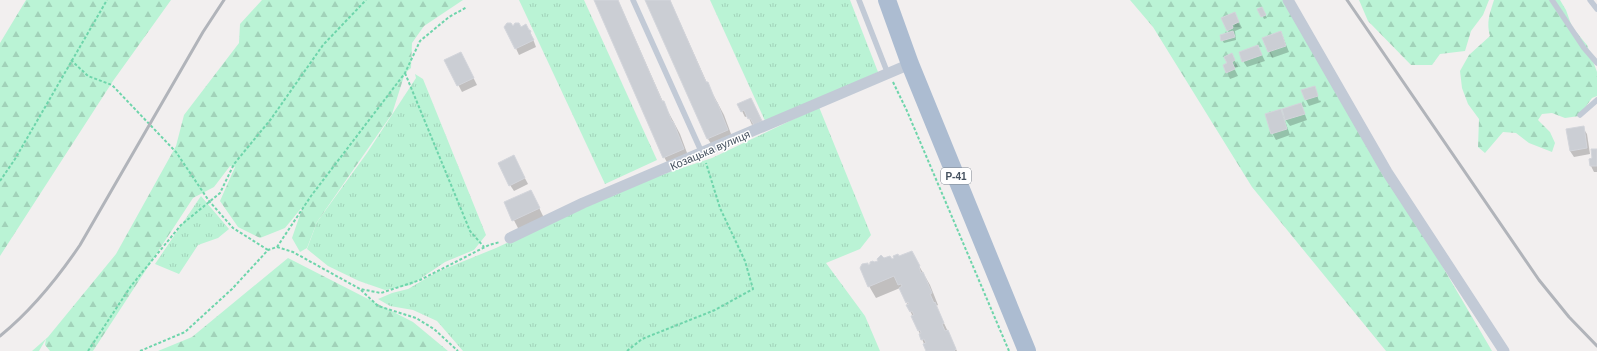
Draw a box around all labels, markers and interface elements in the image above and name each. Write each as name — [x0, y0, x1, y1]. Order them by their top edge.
street label: Козацька вулиця — [668, 128, 752, 172]
road number: Р-41 — [941, 168, 971, 184]

